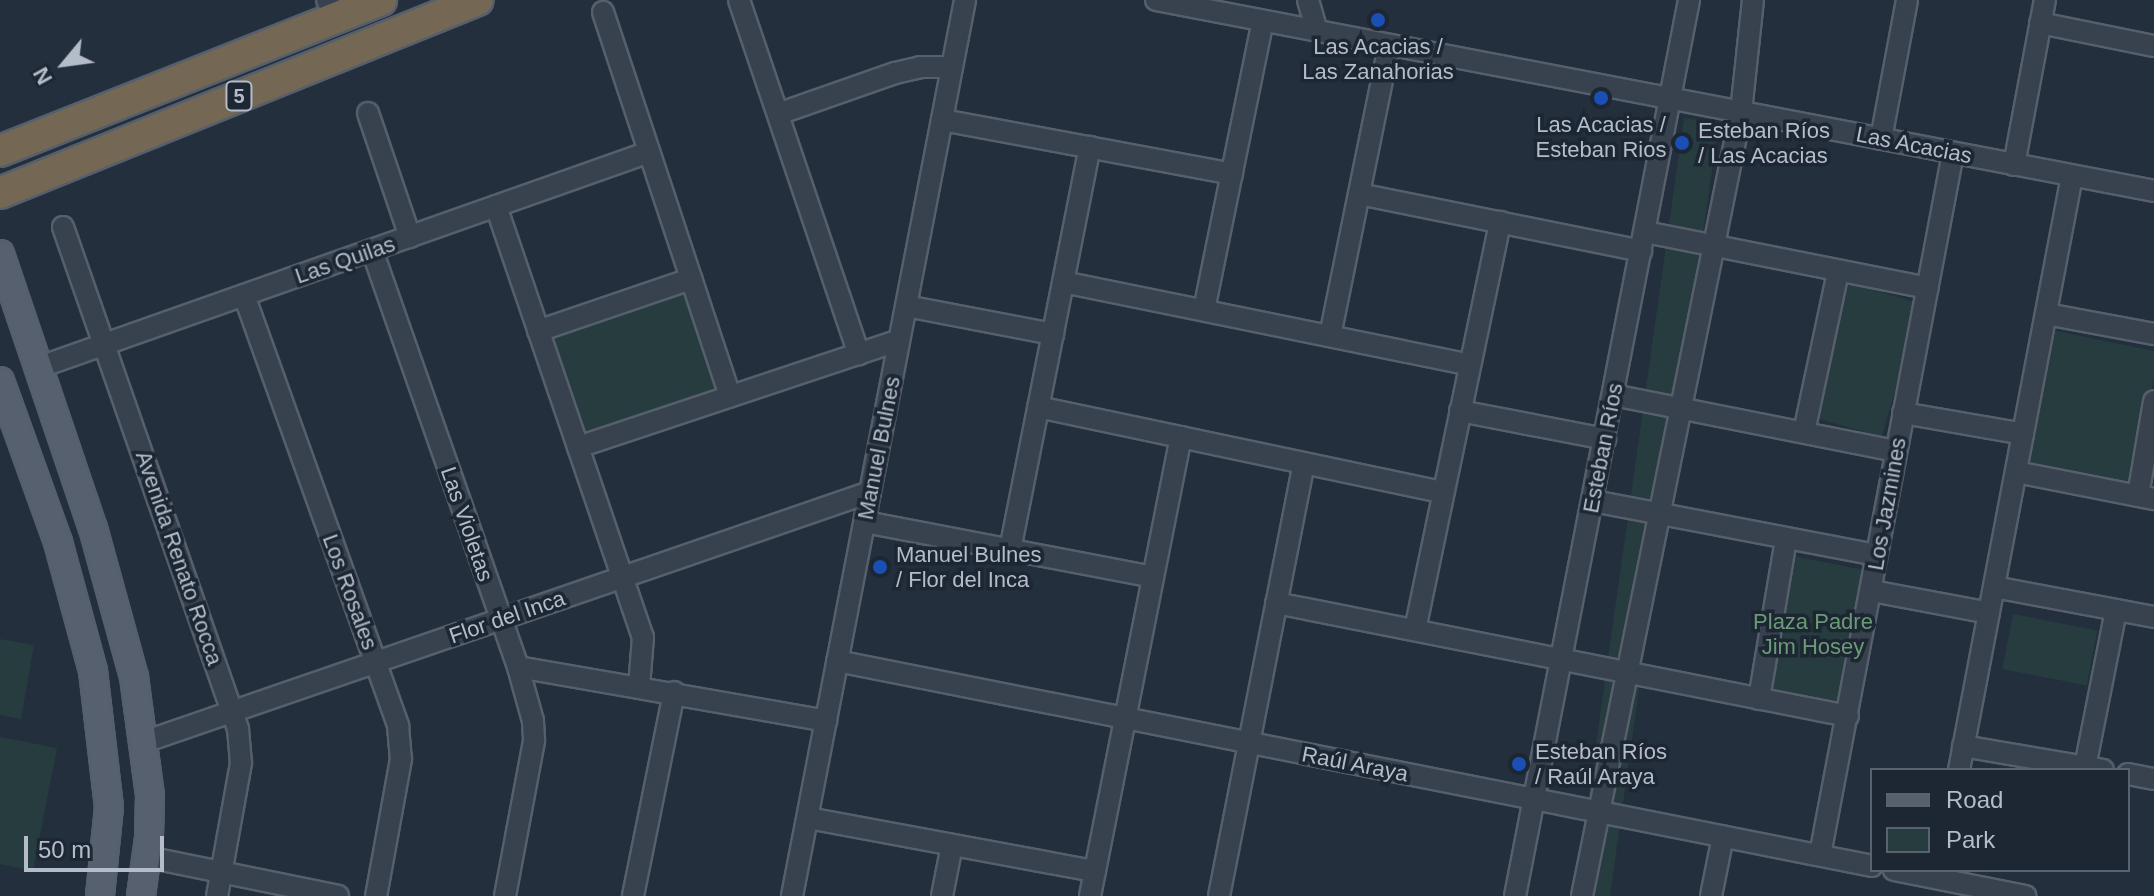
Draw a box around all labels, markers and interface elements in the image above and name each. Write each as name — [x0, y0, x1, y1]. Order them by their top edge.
marker: Las Acacias / Las Zanahorias — [1369, 11, 1387, 29]
north arrow — [24, 24, 104, 104]
place label: Las Acacias / Las Zanahorias — [1302, 33, 1454, 84]
text: N — [28, 63, 57, 89]
road number: 5 — [225, 80, 253, 112]
marker: Las Acacias / Esteban Rios — [1592, 89, 1610, 107]
place label: Las Acacias / Esteban Rios — [1536, 111, 1666, 162]
place label: Esteban Ríos / Las Acacias — [1698, 117, 1830, 168]
street label: Las Acacias — [1853, 121, 1975, 169]
marker: Esteban Ríos / Las Acacias — [1673, 134, 1691, 152]
street label: Las Quilas — [292, 231, 398, 289]
street label: Manuel Bulnes — [852, 374, 906, 522]
street label: Esteban Ríos — [1577, 381, 1629, 515]
street label: Los Jazmines — [1862, 435, 1912, 573]
street label: Avenida Renato Rocca — [130, 448, 228, 668]
street label: Las Violetas — [435, 463, 499, 585]
street label: Los Rosales — [317, 531, 383, 653]
place label: Manuel Bulnes / Flor del Inca — [896, 541, 1042, 592]
marker: Manuel Bulnes / Flor del Inca — [871, 558, 889, 576]
street label: Flor del Inca — [445, 585, 569, 649]
park label: Plaza Padre Jim Hosey — [1753, 608, 1873, 660]
place label: Esteban Ríos / Raúl Araya — [1535, 738, 1667, 790]
street label: Raúl Araya — [1299, 741, 1411, 787]
marker: Esteban Ríos / Raúl Araya — [1510, 755, 1528, 773]
legend — [1870, 768, 2130, 872]
text: Road — [1946, 786, 2003, 813]
scale bar — [28, 820, 168, 870]
text: Park — [1946, 826, 1995, 853]
text: 50 m — [38, 836, 91, 863]

